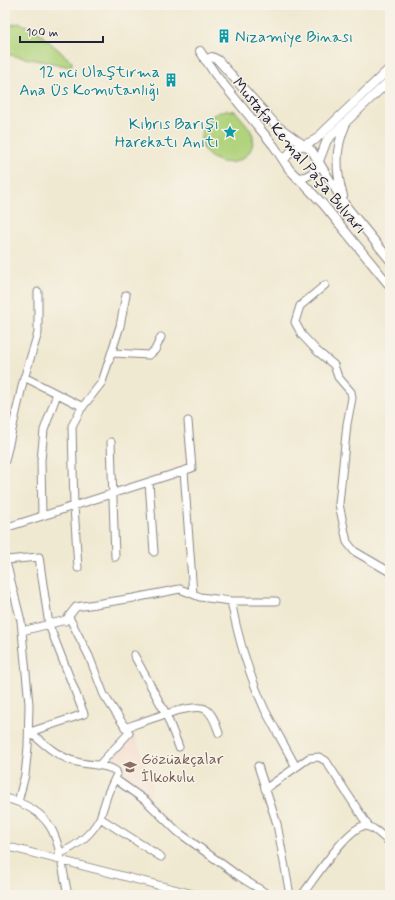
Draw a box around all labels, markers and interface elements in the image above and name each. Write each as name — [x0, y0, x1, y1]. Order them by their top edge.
scale bar — [20, 18, 103, 44]
text: 100 m — [26, 25, 58, 41]
place label: Nizamiye Binası — [235, 27, 353, 48]
building icon: Nizamiye Binası — [216, 28, 232, 44]
place label: 12 nci Ulaştırma Ana Üs Komutanlığı — [19, 62, 160, 101]
building icon: 12 nci Ulaştırma Ana Üs Komutanlığı — [163, 72, 179, 88]
street label: Mustafa Kemal Paşa Bulvarı — [227, 73, 371, 239]
place label: Kıbrıs Barışı Harekatı Anıtı — [115, 114, 219, 153]
place icon: Kıbrıs Barışı Harekatı Anıtı — [222, 124, 238, 140]
place label: Gözüakçalar İlkokulu — [141, 749, 224, 788]
school or university icon: Gözüakçalar İlkokulu — [122, 759, 138, 775]

